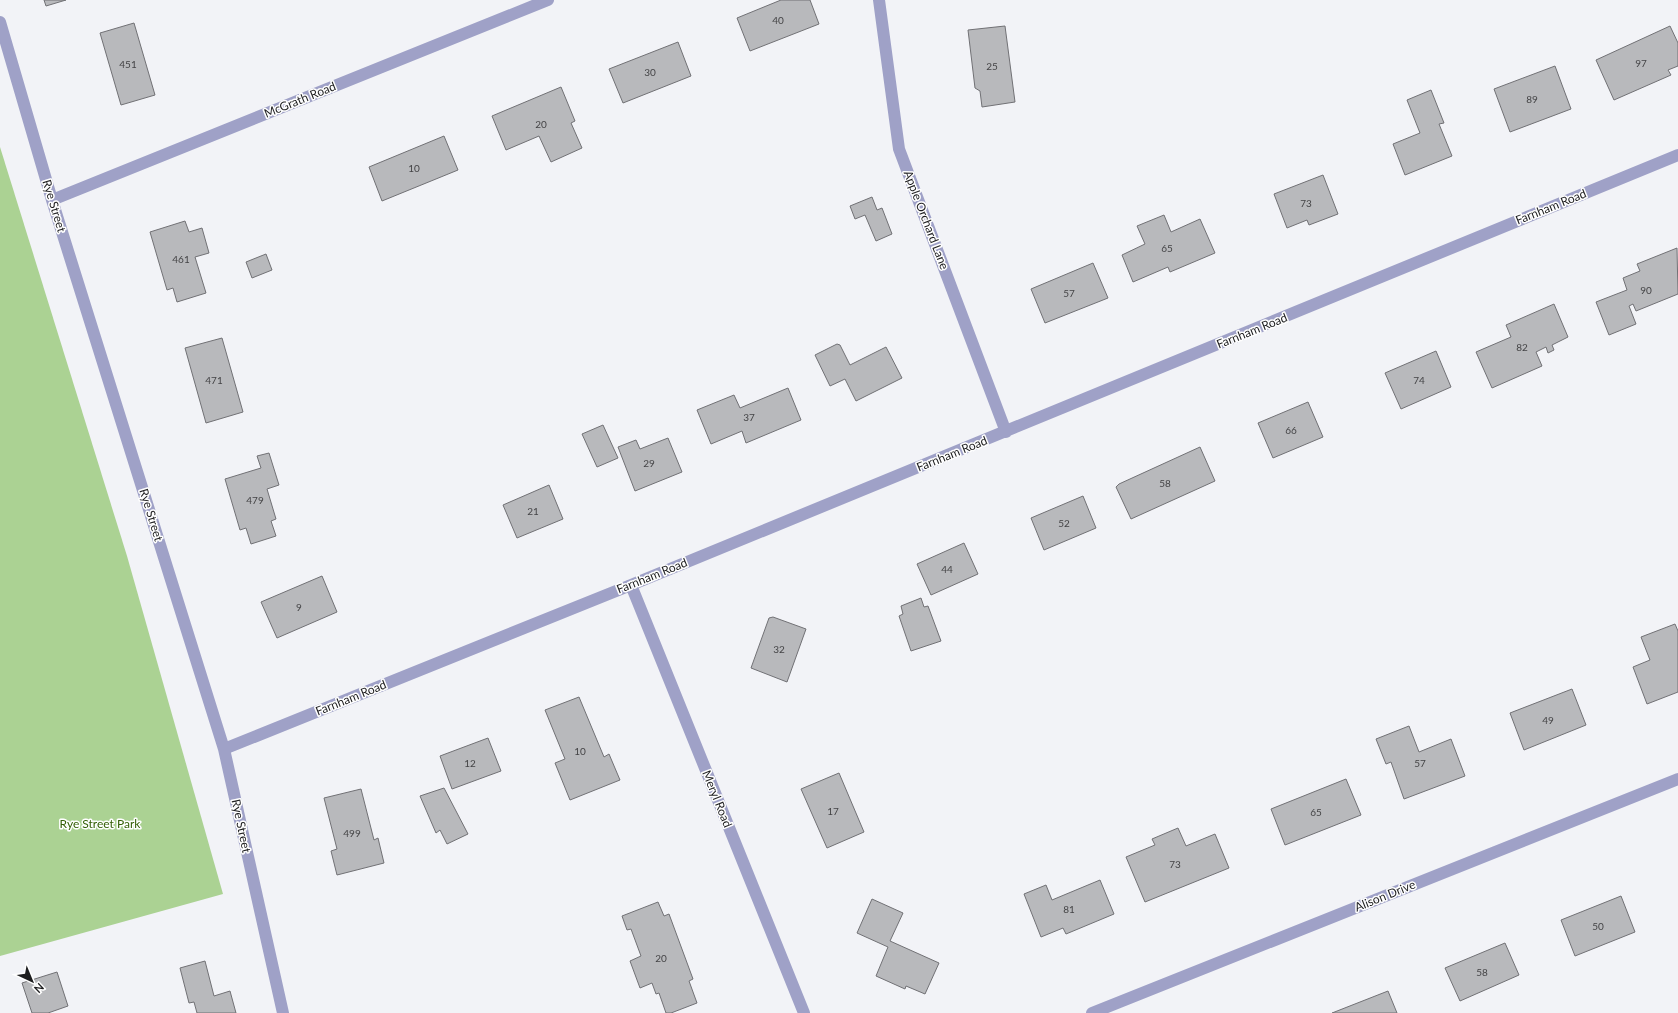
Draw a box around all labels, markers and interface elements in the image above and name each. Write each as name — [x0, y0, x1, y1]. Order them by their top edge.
house number: 40 — [772, 14, 784, 26]
house number: 97 — [1635, 57, 1647, 69]
house number: 451 — [119, 58, 137, 70]
house number: 25 — [986, 60, 998, 72]
house number: 30 — [644, 66, 656, 78]
street label: McGrath Road — [262, 78, 338, 121]
house number: 89 — [1526, 93, 1538, 105]
house number: 20 — [535, 118, 547, 130]
house number: 10 — [408, 162, 420, 174]
street label: Apple Orchard Lane — [901, 168, 952, 271]
street label: Rye Street — [39, 178, 70, 235]
street label: Farnham Road — [1513, 185, 1588, 228]
house number: 73 — [1300, 197, 1312, 209]
house number: 65 — [1161, 242, 1173, 254]
house number: 461 — [172, 253, 190, 265]
house number: 90 — [1640, 284, 1652, 296]
house number: 57 — [1063, 287, 1075, 299]
street label: Farnham Road — [1214, 309, 1289, 352]
house number: 82 — [1516, 341, 1528, 353]
house number: 471 — [205, 374, 223, 386]
house number: 74 — [1413, 374, 1425, 386]
house number: 37 — [743, 411, 755, 423]
house number: 66 — [1285, 424, 1297, 436]
street label: Farnham Road — [914, 432, 989, 475]
house number: 29 — [643, 457, 655, 469]
house number: 58 — [1159, 477, 1171, 489]
street label: Rye Street — [136, 487, 167, 544]
house number: 479 — [246, 494, 264, 506]
house number: 21 — [527, 505, 539, 517]
house number: 52 — [1058, 517, 1070, 529]
street label: Farnham Road — [614, 554, 689, 597]
house number: 44 — [941, 563, 953, 575]
house number: 9 — [296, 601, 302, 613]
house number: 32 — [773, 643, 785, 655]
street label: Farnham Road — [313, 676, 388, 719]
house number: 49 — [1542, 714, 1554, 726]
house number: 10 — [574, 745, 586, 757]
house number: 12 — [464, 757, 476, 769]
house number: 57 — [1414, 757, 1426, 769]
street label: Meryl Road — [699, 768, 736, 830]
street label: Rye Street — [229, 798, 255, 855]
house number: 17 — [827, 805, 839, 817]
house number: 65 — [1310, 806, 1322, 818]
park label: Rye Street Park — [60, 816, 141, 831]
house number: 499 — [343, 827, 361, 839]
house number: 73 — [1169, 858, 1181, 870]
street label: Alison Drive — [1352, 877, 1417, 915]
house number: 81 — [1063, 903, 1075, 915]
house number: 50 — [1592, 920, 1604, 932]
house number: 20 — [655, 952, 667, 964]
north arrow — [12, 961, 52, 1001]
house number: 58 — [1476, 966, 1488, 978]
text: N — [32, 981, 47, 996]

